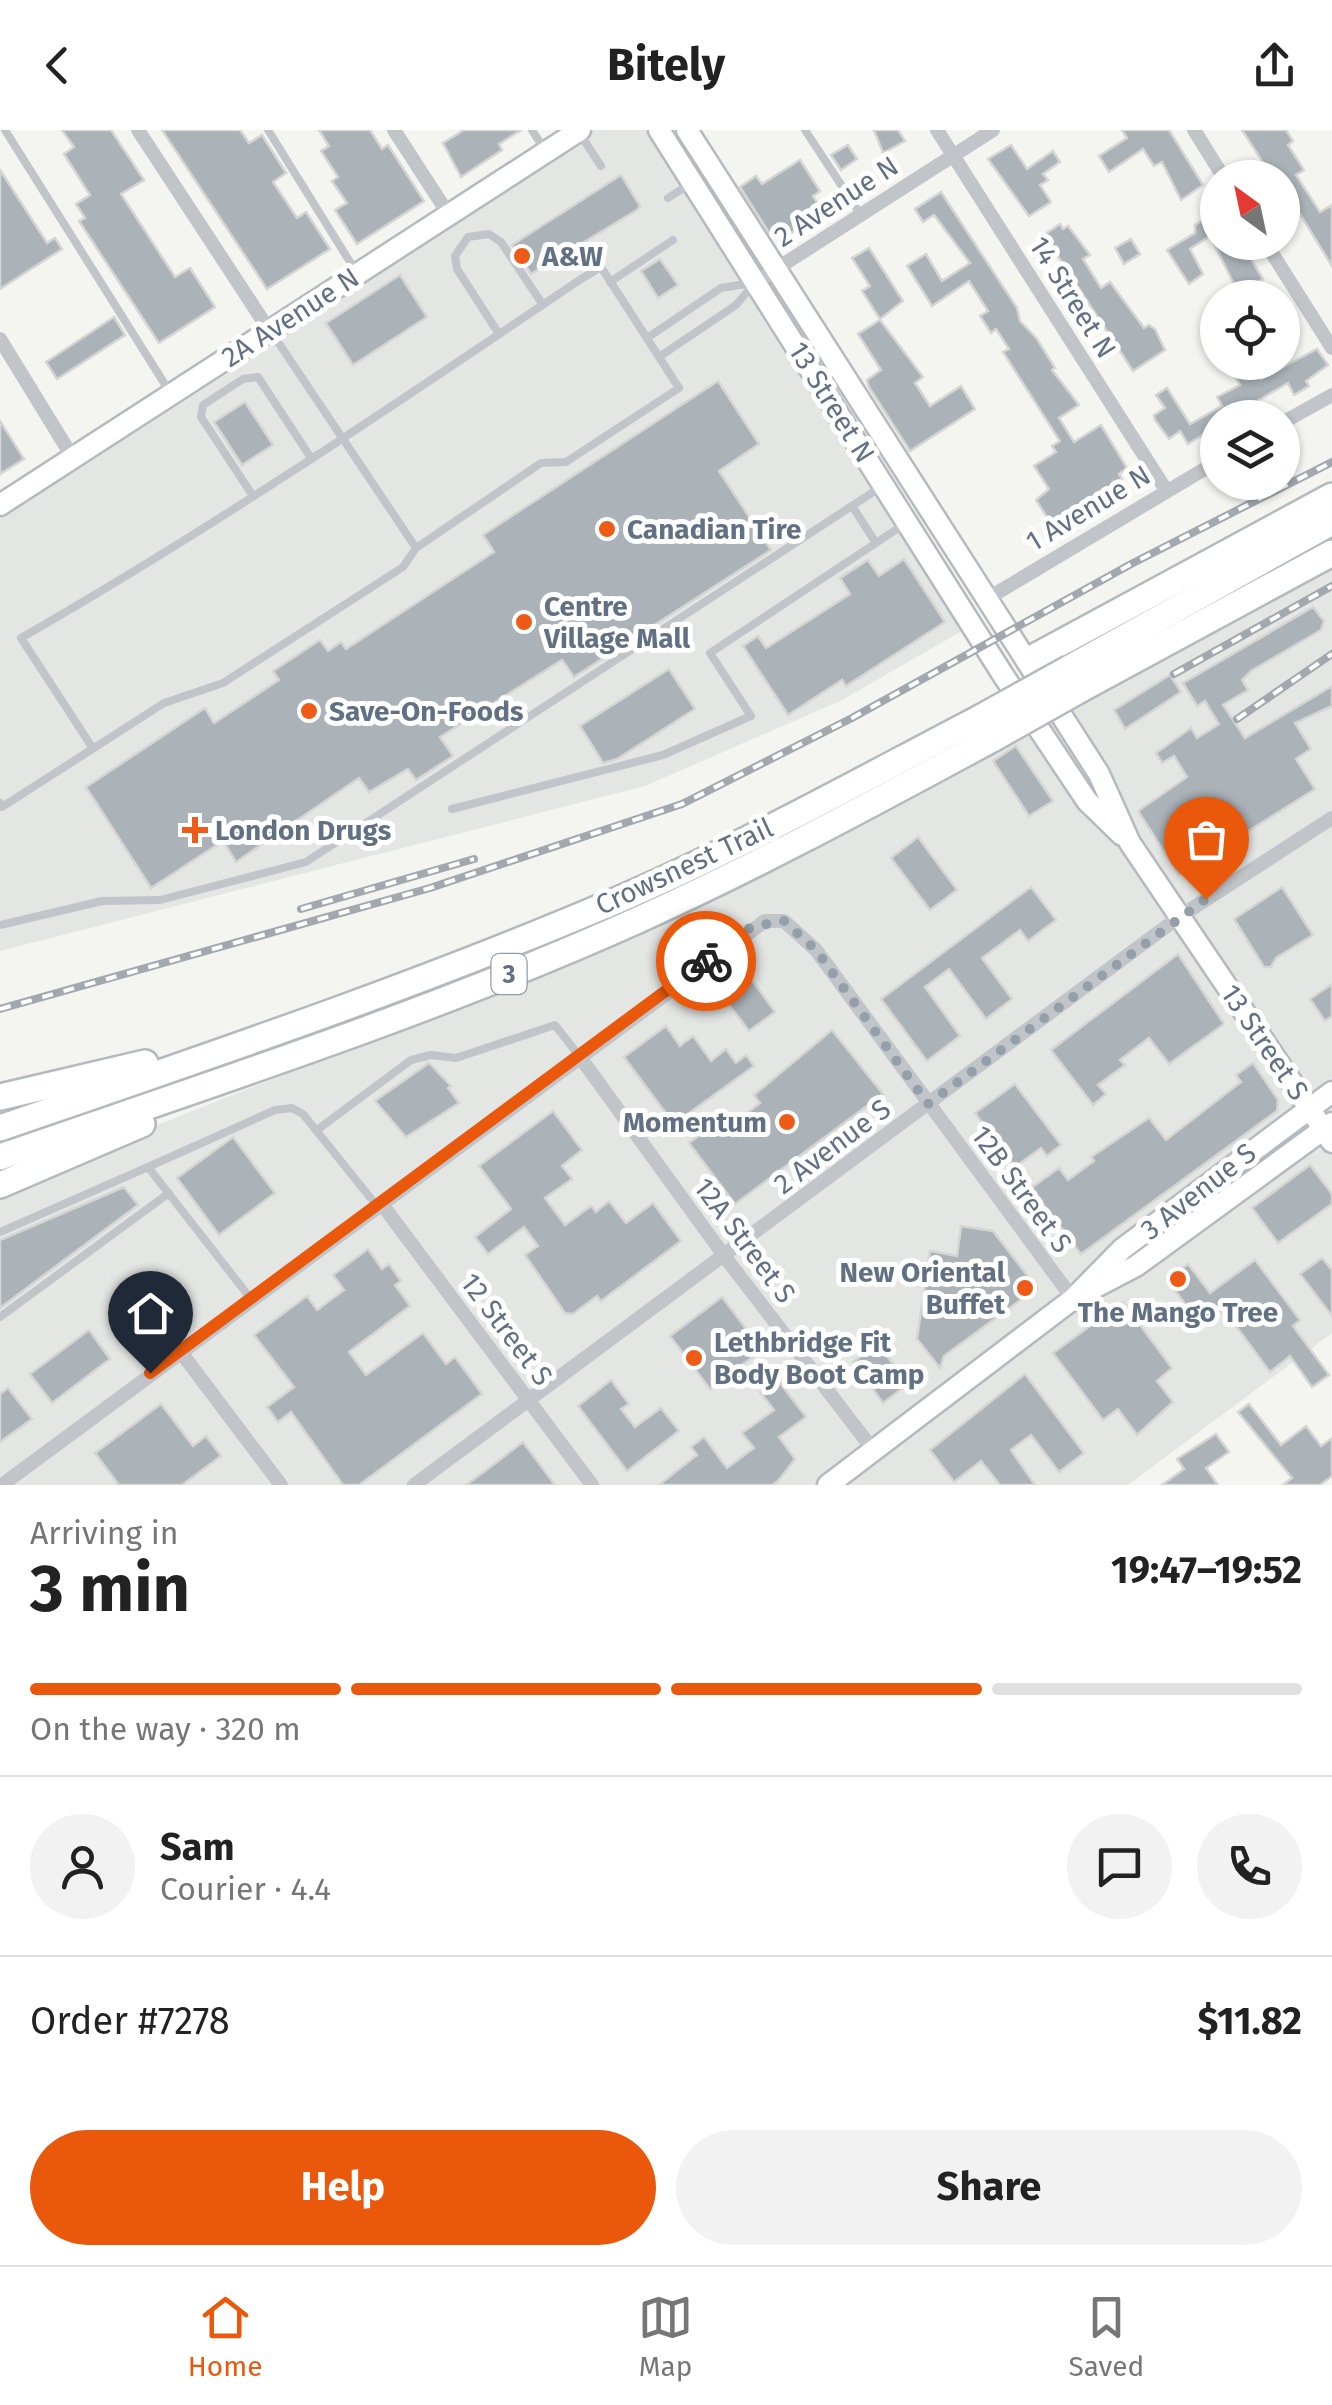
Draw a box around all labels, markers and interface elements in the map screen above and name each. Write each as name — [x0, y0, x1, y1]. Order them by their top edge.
icon: back — [30, 38, 85, 93]
text: Bitely — [607, 38, 725, 92]
icon: share — [1247, 38, 1302, 93]
street label: 2 Avenue N — [768, 149, 904, 254]
north arrow — [1200, 160, 1300, 260]
map controls — [1200, 160, 1300, 500]
street label: 14 Street N — [1022, 230, 1123, 364]
place label: A&W — [541, 240, 603, 273]
marker: A&W — [511, 245, 533, 267]
street label: 2A Avenue N — [216, 261, 365, 374]
button: locate — [1200, 280, 1300, 380]
street label: 13 Street N — [782, 336, 882, 469]
button: layers — [1200, 400, 1300, 500]
street label: 1 Avenue N — [1020, 458, 1156, 558]
place label: Canadian Tire — [627, 513, 801, 546]
marker: Canadian Tire — [596, 518, 618, 540]
place label: Centre Village Mall — [543, 590, 691, 655]
marker: Centre Village Mall — [513, 611, 535, 633]
place label: Save-On-Foods — [329, 695, 524, 728]
marker: Save-On-Foods — [298, 700, 320, 722]
pin — [1164, 797, 1249, 900]
street label: Crowsnest Trail — [590, 811, 778, 922]
icon: bag — [1179, 812, 1234, 867]
place label: London Drugs — [215, 814, 391, 847]
marker: London Drugs — [184, 819, 206, 841]
courier — [656, 911, 756, 1011]
icon: bike — [679, 934, 734, 989]
road number: 3 — [492, 954, 526, 994]
street label: 13 Street S — [1214, 978, 1315, 1106]
street label: 2 Avenue S — [768, 1092, 897, 1201]
place label: Momentum — [623, 1106, 767, 1139]
marker: Momentum — [776, 1111, 798, 1133]
street label: 12B Street S — [964, 1119, 1079, 1259]
street label: 3 Avenue S — [1134, 1136, 1262, 1247]
street label: 12A Street S — [687, 1171, 802, 1309]
place label: New Oriental Buffet — [839, 1256, 1006, 1321]
street label: 12 Street S — [454, 1267, 560, 1392]
marker: The Mango Tree — [1167, 1268, 1189, 1290]
pin — [108, 1271, 193, 1374]
marker: New Oriental Buffet — [1014, 1277, 1036, 1299]
icon: home — [123, 1286, 178, 1341]
place label: The Mango Tree — [1078, 1296, 1278, 1329]
place label: Lethbridge Fit Body Boot Camp — [714, 1326, 925, 1391]
marker: Lethbridge Fit Body Boot Camp — [683, 1347, 705, 1369]
text: Arriving in — [30, 1514, 178, 1552]
text: 19:47–19:52 — [1111, 1547, 1302, 1593]
text: 3 min — [30, 1550, 190, 1628]
text: On the way · 320 m — [30, 1710, 301, 1748]
button: person — [30, 1814, 135, 1919]
button: chat — [1067, 1814, 1172, 1919]
button: phone — [1197, 1814, 1302, 1919]
text: Sam — [160, 1824, 235, 1870]
text: Courier · 4.4 — [160, 1870, 331, 1908]
text: Order #7278 — [30, 1998, 230, 2044]
text: $11.82 — [1197, 1998, 1302, 2044]
button: Help — [30, 2130, 656, 2245]
button: Share — [676, 2130, 1302, 2245]
tab: Home — [188, 2290, 262, 2383]
tab: Map — [638, 2290, 693, 2383]
tab: Saved — [1068, 2290, 1144, 2383]

